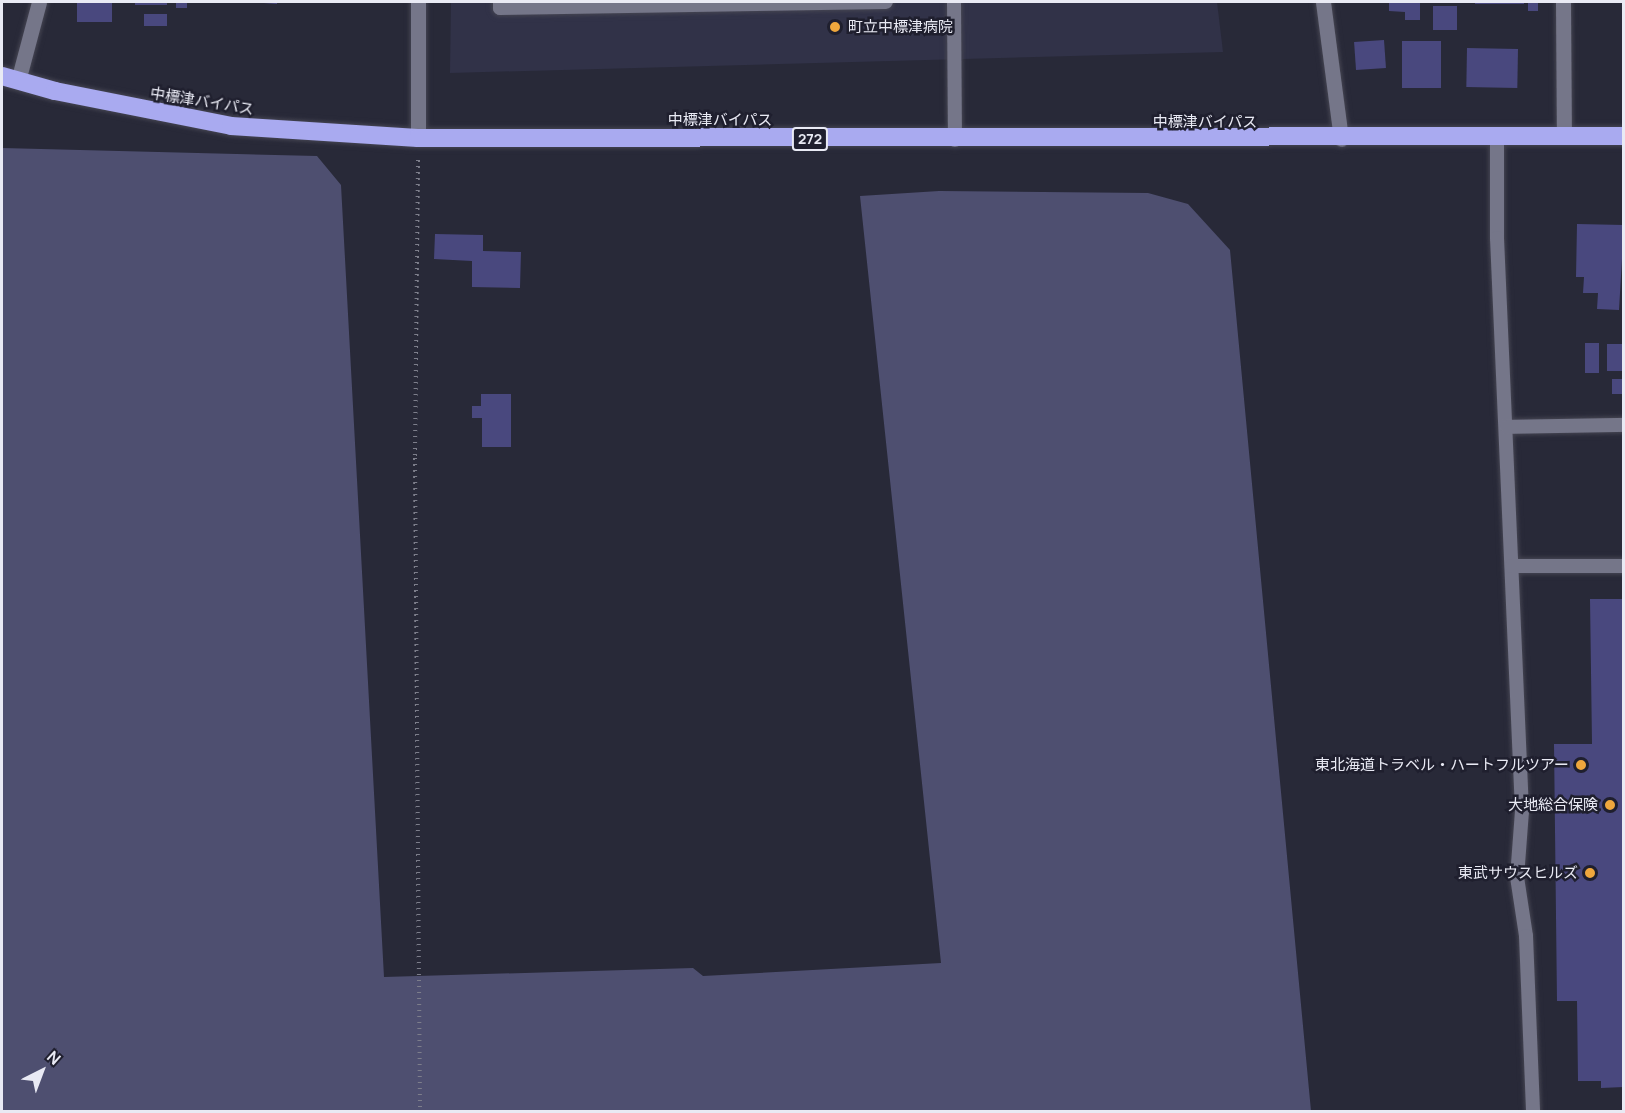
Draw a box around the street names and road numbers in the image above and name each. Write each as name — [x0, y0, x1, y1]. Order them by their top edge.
street label: 中標津バイパス — [149, 84, 255, 118]
street label: 中標津バイパス — [668, 111, 772, 129]
street label: 中標津バイパス — [1153, 113, 1257, 131]
road number: 272 — [790, 128, 830, 150]

